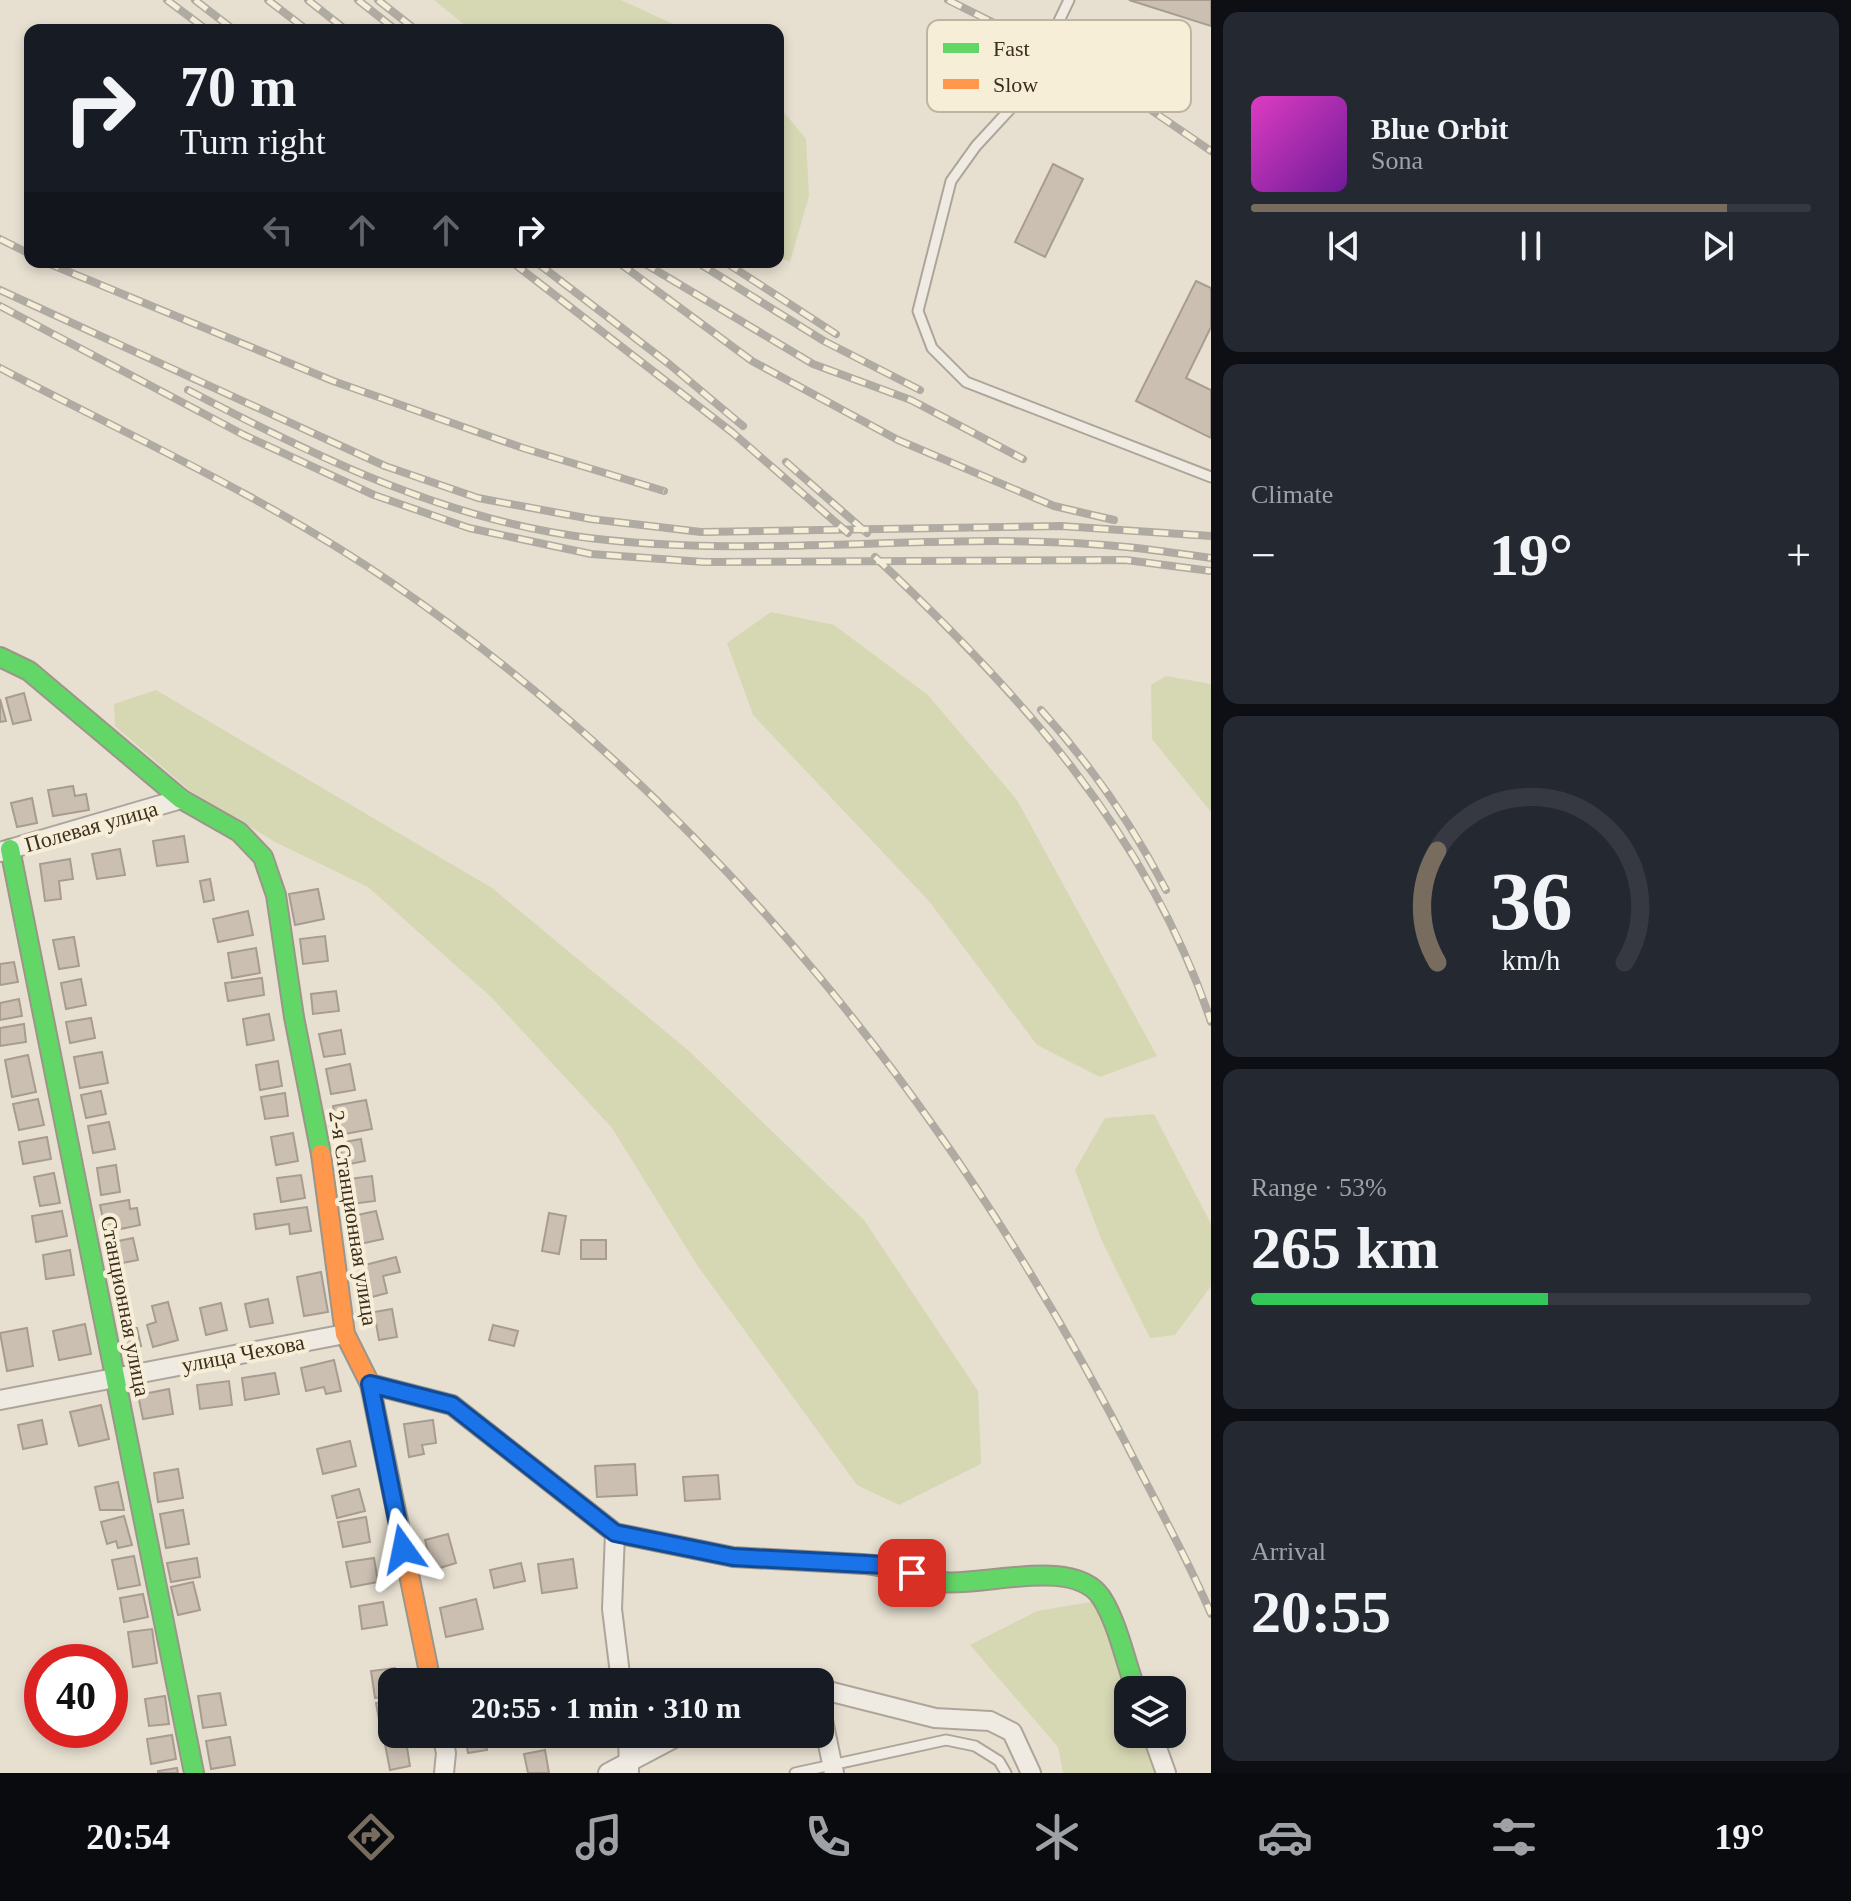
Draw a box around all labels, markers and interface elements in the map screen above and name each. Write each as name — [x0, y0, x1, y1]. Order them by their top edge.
legend — [927, 20, 1191, 112]
text: Fast — [993, 36, 1030, 61]
icon: right — [48, 56, 152, 160]
text: 70 m — [180, 56, 297, 118]
text: Slow — [993, 72, 1038, 97]
text: Blue Orbit — [1371, 112, 1509, 145]
text: Turn right — [180, 122, 326, 162]
text: Sona — [1371, 146, 1423, 175]
icon: left — [256, 208, 300, 252]
icon: ahead — [340, 208, 384, 252]
icon: ahead — [424, 208, 468, 252]
icon: right — [508, 208, 552, 252]
icon: previous — [1322, 224, 1366, 268]
icon: pause — [1509, 224, 1553, 268]
icon: next — [1696, 224, 1740, 268]
text: Climate — [1251, 480, 1333, 509]
text: 19° — [1489, 522, 1573, 588]
text: − — [1251, 531, 1276, 580]
text: + — [1786, 531, 1811, 580]
street label: Полевая улица — [22, 796, 161, 857]
text: 36 — [1489, 854, 1573, 946]
text: km/h — [1502, 945, 1560, 976]
street label: 2-я Станционная улица — [324, 1109, 383, 1328]
text: Range · 53% — [1251, 1173, 1387, 1202]
street label: Станционная улица — [96, 1214, 155, 1399]
text: 265 km — [1251, 1215, 1439, 1281]
street label: улица Чехова — [180, 1329, 307, 1378]
position arrow — [361, 1507, 445, 1591]
text: Arrival — [1251, 1537, 1326, 1566]
pin — [878, 1539, 946, 1607]
icon: arrive — [890, 1551, 934, 1595]
text: 20:55 — [1251, 1579, 1391, 1645]
speed limit sign: 40 — [24, 1644, 128, 1748]
map controls — [1114, 1676, 1186, 1748]
button: layers — [1114, 1676, 1186, 1748]
text: 20:55 · 1 min · 310 m — [471, 1691, 741, 1724]
icon: directions — [343, 1809, 399, 1865]
icon: music — [571, 1809, 627, 1865]
icon: phone — [800, 1809, 856, 1865]
icon: climate — [1029, 1809, 1085, 1865]
icon: car — [1257, 1809, 1313, 1865]
icon: filters — [1486, 1809, 1542, 1865]
text: 20:54 — [86, 1817, 170, 1857]
text: 19° — [1714, 1817, 1765, 1857]

